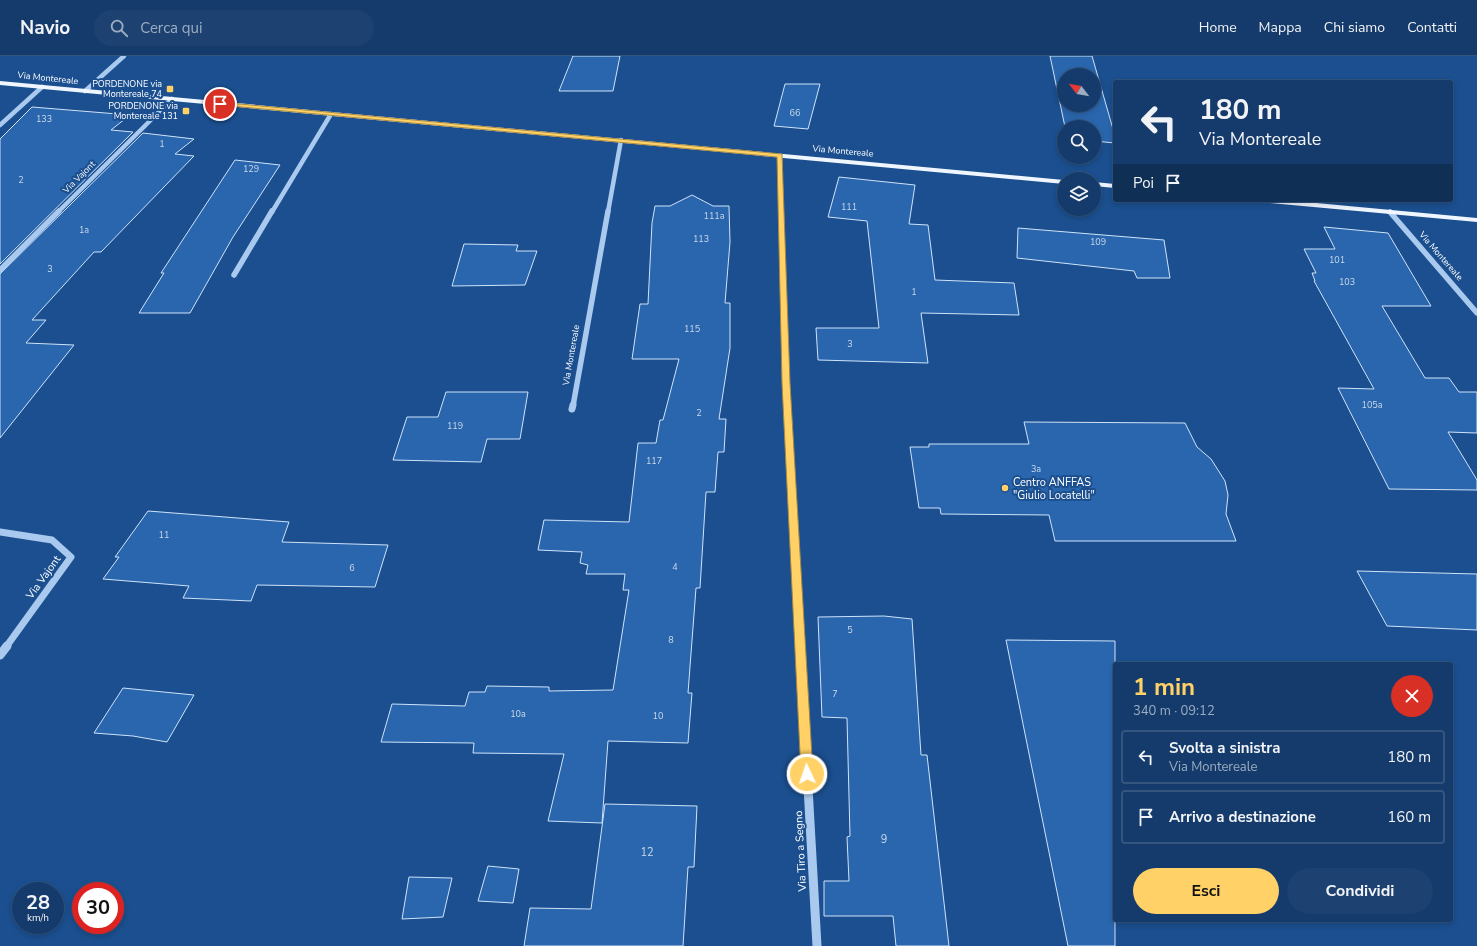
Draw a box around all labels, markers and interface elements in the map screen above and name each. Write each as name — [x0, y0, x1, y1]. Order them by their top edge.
search box — [94, 10, 374, 46]
text: Navio — [20, 15, 70, 41]
icon: search — [108, 17, 130, 39]
text: Cerca qui — [140, 18, 202, 38]
text: Home — [1199, 18, 1237, 37]
text: Mappa — [1259, 18, 1302, 37]
text: Chi siamo — [1324, 18, 1385, 37]
text: Contatti — [1407, 18, 1457, 37]
north arrow — [1057, 68, 1101, 112]
map controls — [1057, 68, 1101, 216]
street label: Via Montereale — [16, 69, 79, 87]
place label: PORDENONE via Montereale 74 — [92, 78, 163, 100]
marker: PORDENONE via Montereale 74 — [165, 84, 175, 94]
pin — [203, 87, 237, 121]
text: 180 m — [1199, 91, 1282, 129]
icon: arrive — [209, 93, 231, 115]
icon: left — [1133, 96, 1185, 148]
place label: PORDENONE via Montereale 131 — [108, 100, 178, 122]
marker: PORDENONE via Montereale 131 — [181, 106, 191, 116]
house number: 66 — [790, 107, 800, 119]
house number: 133 — [36, 113, 52, 125]
button: search — [1057, 120, 1101, 164]
text: Via Montereale — [1199, 127, 1321, 151]
house number: 1 — [159, 138, 165, 150]
street label: Via Montereale — [811, 142, 874, 160]
street label: Via Vajont — [59, 158, 98, 197]
house number: 129 — [243, 163, 259, 175]
button: layers — [1057, 172, 1101, 216]
icon: arrive — [1162, 172, 1184, 194]
text: Poi — [1133, 173, 1154, 193]
house number: 2 — [18, 174, 24, 186]
house number: 111 — [841, 201, 857, 213]
house number: 111a — [704, 210, 725, 222]
house number: 1a — [79, 224, 89, 236]
street label: Via Montereale — [1416, 228, 1466, 283]
house number: 113 — [693, 233, 709, 245]
house number: 109 — [1090, 236, 1106, 248]
house number: 101 — [1329, 254, 1345, 266]
house number: 3 — [47, 263, 53, 275]
house number: 103 — [1339, 276, 1355, 288]
house number: 1 — [911, 286, 917, 298]
house number: 115 — [684, 323, 700, 335]
street label: Via Montereale — [560, 324, 582, 387]
house number: 3 — [847, 338, 853, 350]
house number: 105a — [1362, 399, 1383, 411]
house number: 2 — [696, 407, 702, 419]
house number: 119 — [447, 420, 463, 432]
house number: 117 — [646, 455, 662, 467]
house number: 3a — [1031, 463, 1041, 475]
place label: Centro ANFFAS "Giulio Locatelli" — [1013, 475, 1095, 503]
marker: Centro ANFFAS "Giulio Locatelli" — [1000, 483, 1010, 493]
house number: 11 — [159, 529, 169, 541]
street label: Via Vajont — [22, 552, 64, 603]
house number: 4 — [672, 561, 678, 573]
house number: 6 — [349, 562, 355, 574]
house number: 5 — [847, 624, 853, 636]
house number: 8 — [668, 634, 674, 646]
text: 1 min — [1133, 671, 1195, 703]
button: close — [1391, 675, 1433, 717]
house number: 7 — [832, 688, 838, 700]
text: 340 m · 09:12 — [1133, 702, 1215, 720]
house number: 10a — [510, 708, 526, 720]
house number: 10 — [653, 710, 663, 722]
text: Svolta a sinistra — [1169, 738, 1280, 758]
icon: left — [1135, 746, 1157, 768]
text: 180 m — [1387, 747, 1431, 767]
position arrow — [786, 753, 828, 795]
text: Via Montereale — [1169, 758, 1257, 776]
icon: arrive — [1135, 806, 1157, 828]
text: Arrivo a destinazione — [1169, 807, 1316, 827]
text: 160 m — [1387, 807, 1431, 827]
street label: Via Tiro a Segno — [791, 810, 810, 893]
house number: 9 — [881, 832, 887, 847]
house number: 12 — [640, 845, 654, 860]
button: Esci — [1133, 868, 1279, 914]
button: Condividi — [1287, 868, 1433, 914]
speed limit sign: 30 — [72, 882, 124, 934]
text: 28 — [26, 889, 50, 916]
text: km/h — [27, 911, 49, 925]

